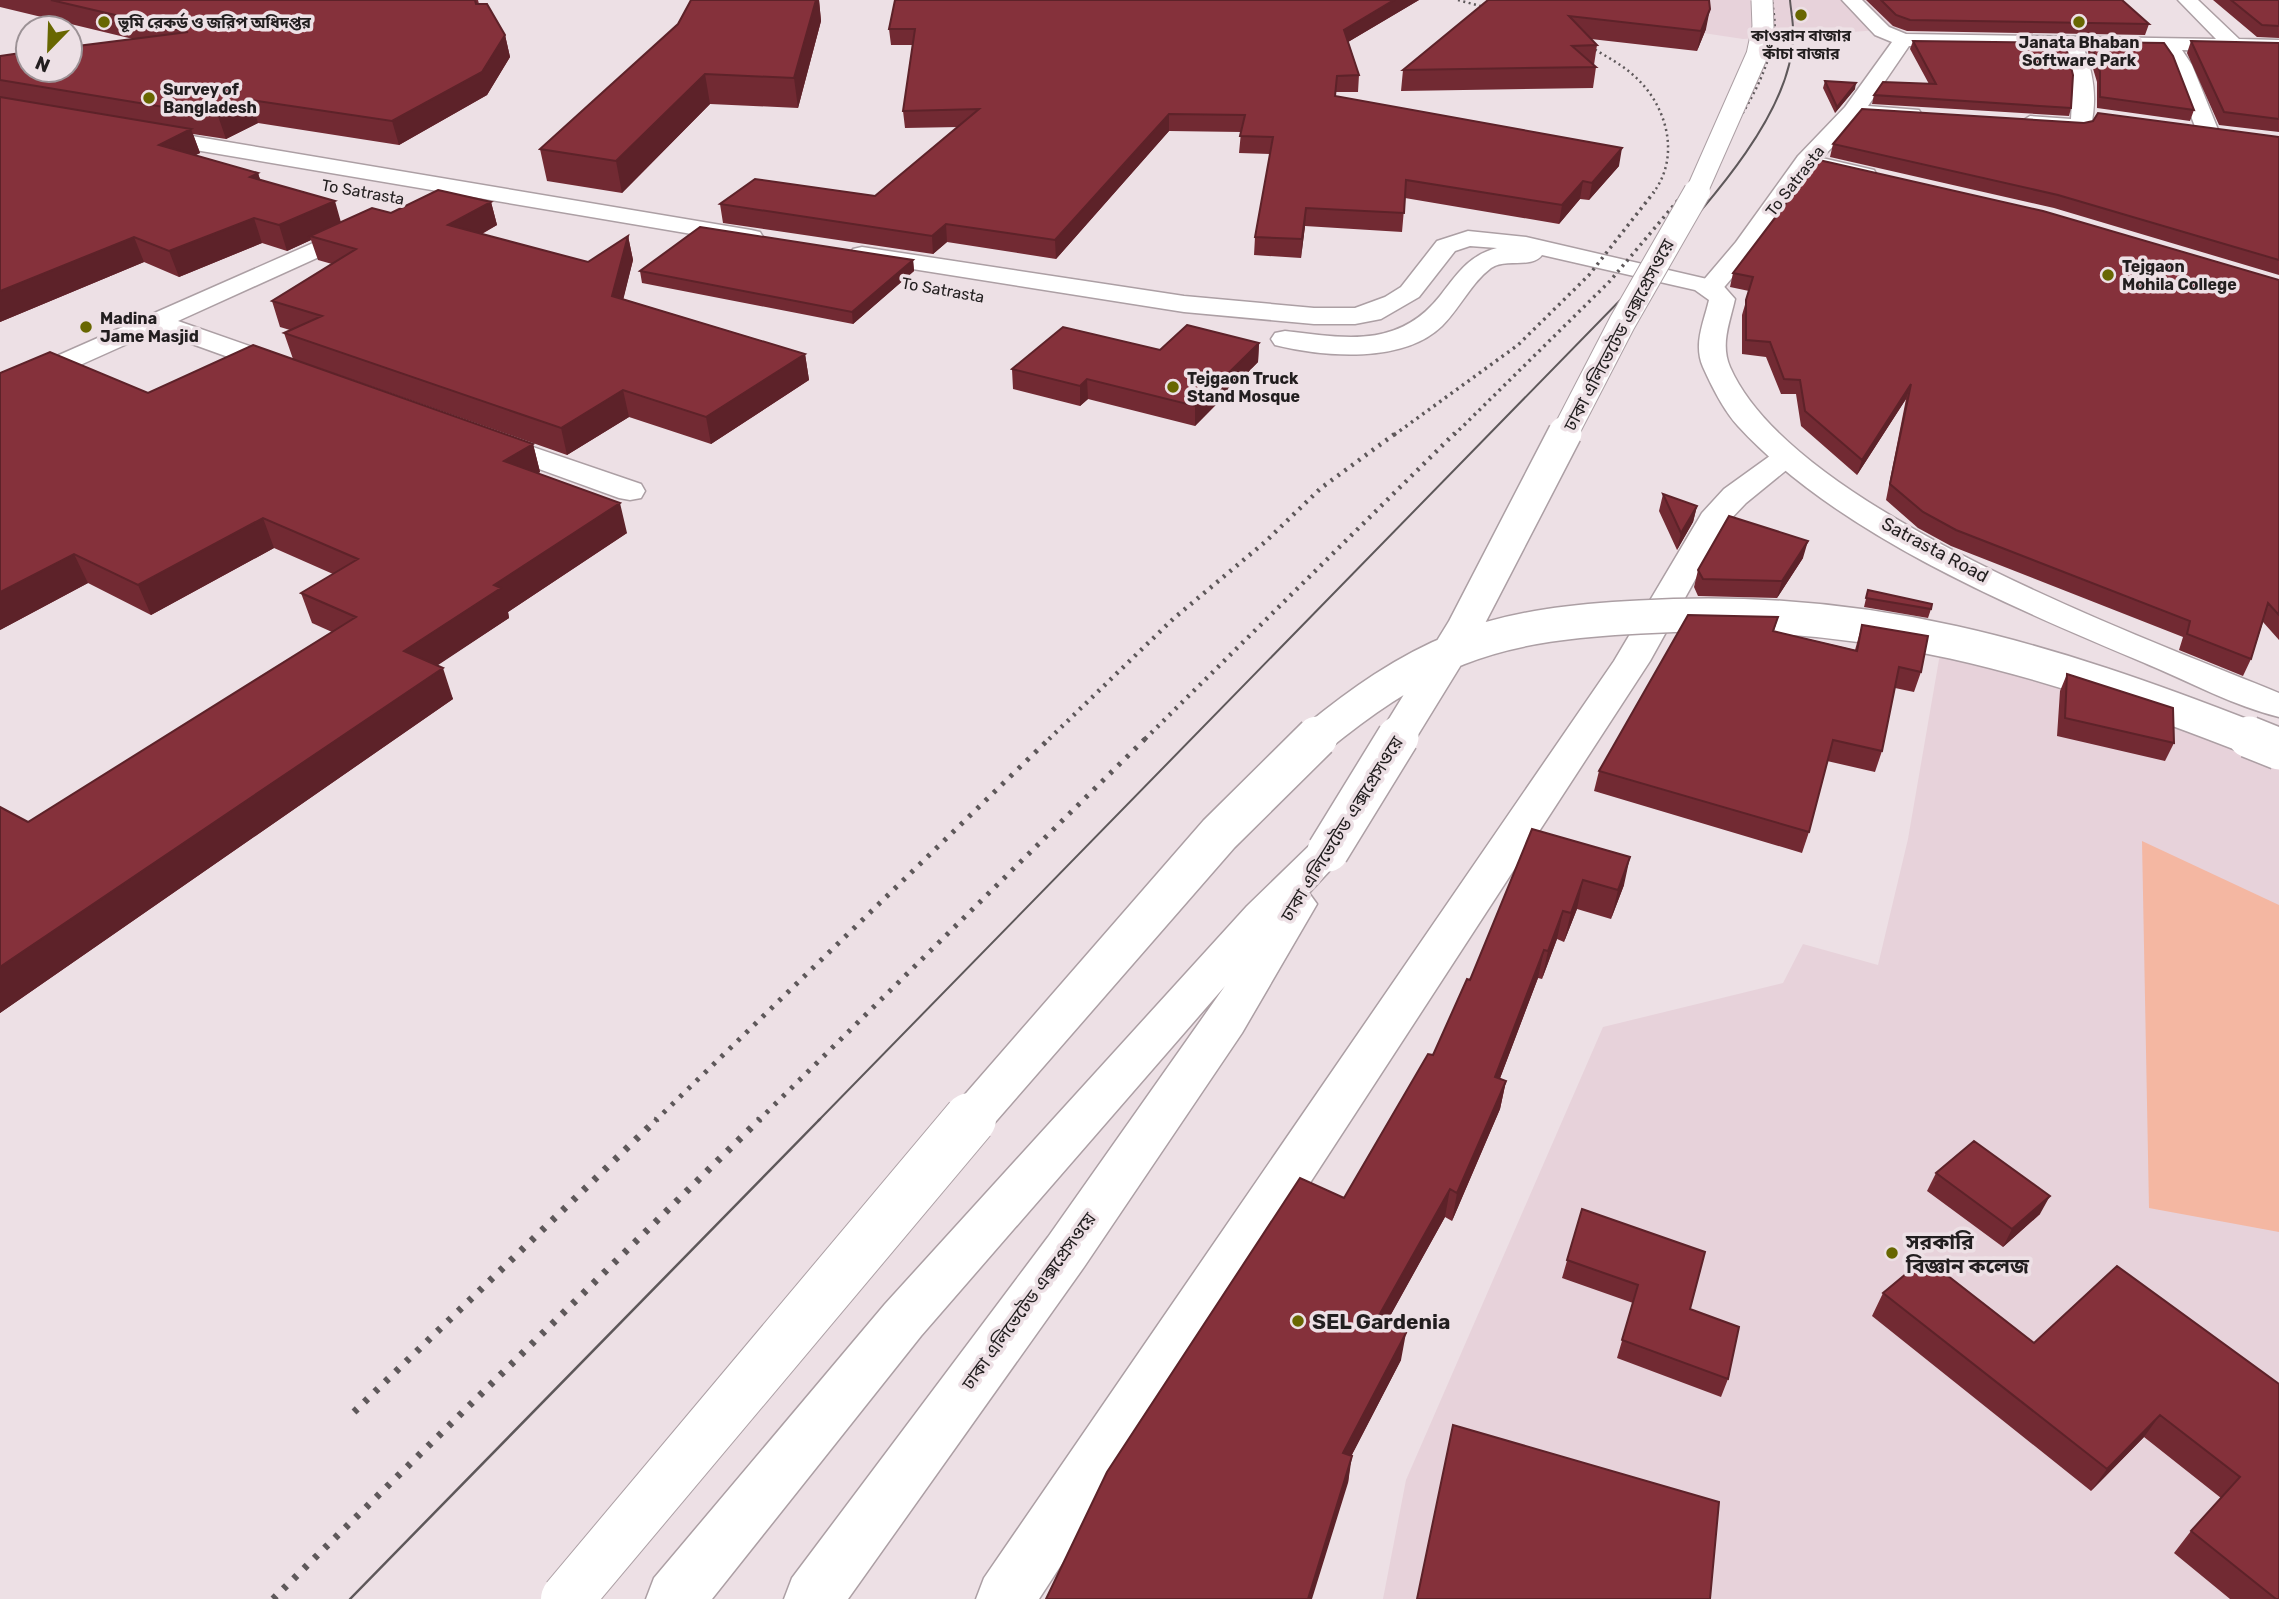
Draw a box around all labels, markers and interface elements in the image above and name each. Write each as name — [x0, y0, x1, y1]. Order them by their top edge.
marker: কাওরান বাজার কাঁচা বাজার — [1793, 7, 1809, 23]
place label: ভূমি রেকর্ড ও জরিপ অধিদপ্তর — [117, 12, 311, 33]
north arrow — [14, 14, 84, 84]
marker: ভূমি রেকর্ড ও জরিপ অধিদপ্তর — [96, 14, 112, 30]
marker: Janata Bhaban Software Park — [2071, 14, 2087, 30]
place label: কাওরান বাজার কাঁচা বাজার — [1750, 26, 1851, 63]
place label: Janata Bhaban Software Park — [2018, 33, 2140, 70]
text: N — [32, 51, 53, 77]
place label: Survey of Bangladesh — [163, 80, 257, 117]
marker: Survey of Bangladesh — [141, 90, 157, 106]
street label: To Satrasta — [1762, 142, 1828, 220]
street label: To Satrasta — [320, 175, 406, 209]
street label: ঢাকা এলিভেটেড এক্সপ্রেসওয়ে — [1559, 235, 1679, 435]
place label: Tejgaon Mohila College — [2122, 257, 2237, 294]
marker: Tejgaon Mohila College — [2100, 267, 2116, 283]
street label: To Satrasta — [900, 273, 986, 307]
place label: Madina Jame Masjid — [100, 309, 199, 346]
marker: Madina Jame Masjid — [78, 319, 94, 335]
place label: Tejgaon Truck Stand Mosque — [1187, 369, 1300, 406]
marker: Tejgaon Truck Stand Mosque — [1165, 379, 1181, 395]
street label: Satrasta Road — [1878, 513, 1992, 587]
street label: ঢাকা এলিভেটেড এক্সপ্রেসওয়ে — [1275, 732, 1408, 926]
street label: ঢাকা এলিভেটেড এক্সপ্রেসওয়ে — [957, 1207, 1101, 1395]
place label: সরকারি বিজ্ঞান কলেজ — [1905, 1229, 2030, 1278]
marker: সরকারি বিজ্ঞান কলেজ — [1884, 1245, 1900, 1261]
place label: SEL Gardenia — [1312, 1309, 1450, 1334]
marker: SEL Gardenia — [1290, 1313, 1306, 1329]

